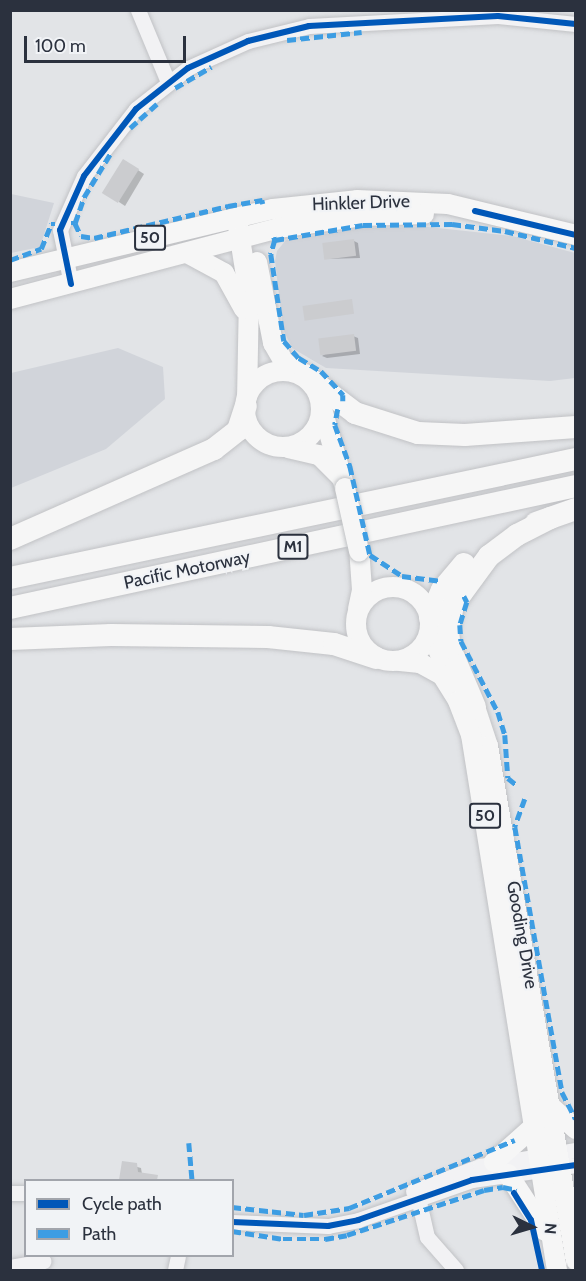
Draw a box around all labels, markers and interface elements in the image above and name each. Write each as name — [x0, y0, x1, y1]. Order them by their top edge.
scale bar — [27, 24, 189, 62]
text: 100 m — [35, 35, 86, 57]
street label: Hinkler Drive — [312, 190, 410, 216]
road number: 50 — [134, 225, 166, 251]
road number: M1 — [276, 534, 310, 560]
street label: Pacific Motorway — [122, 546, 252, 594]
road number: 50 — [468, 803, 502, 829]
street label: Gooding Drive — [502, 879, 542, 991]
legend — [24, 1179, 234, 1257]
text: Cycle path — [82, 1193, 162, 1215]
north arrow — [502, 1197, 562, 1257]
text: N — [540, 1222, 560, 1235]
text: Path — [82, 1223, 116, 1245]

